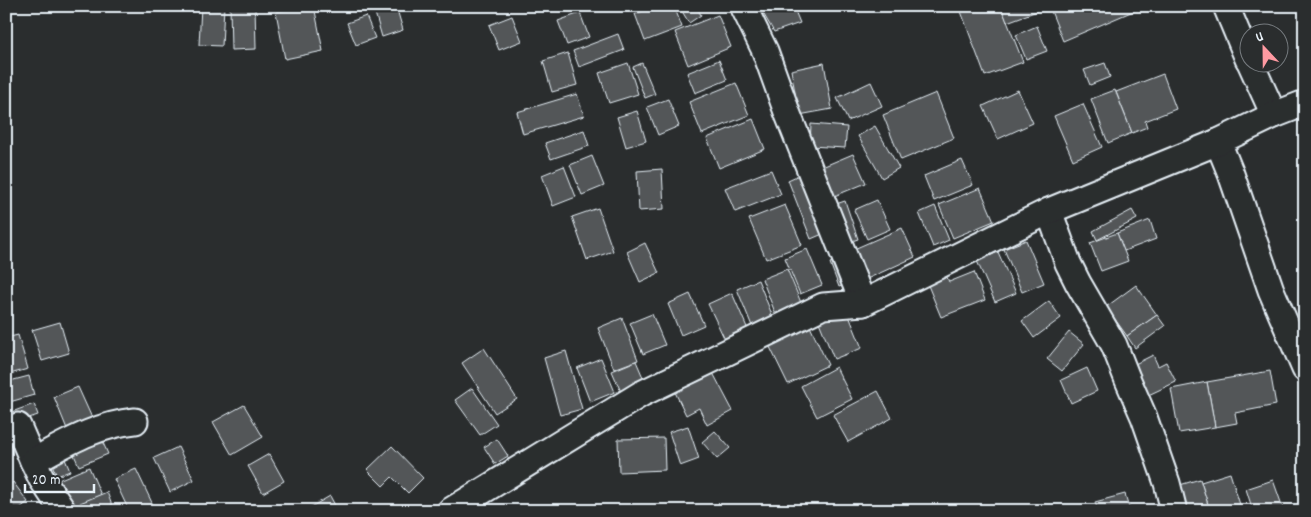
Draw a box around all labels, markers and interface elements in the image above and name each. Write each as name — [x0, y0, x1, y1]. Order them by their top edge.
north arrow — [1238, 22, 1288, 72]
text: U — [1253, 27, 1267, 48]
scale bar — [25, 462, 94, 494]
text: 20 m — [32, 470, 60, 492]

